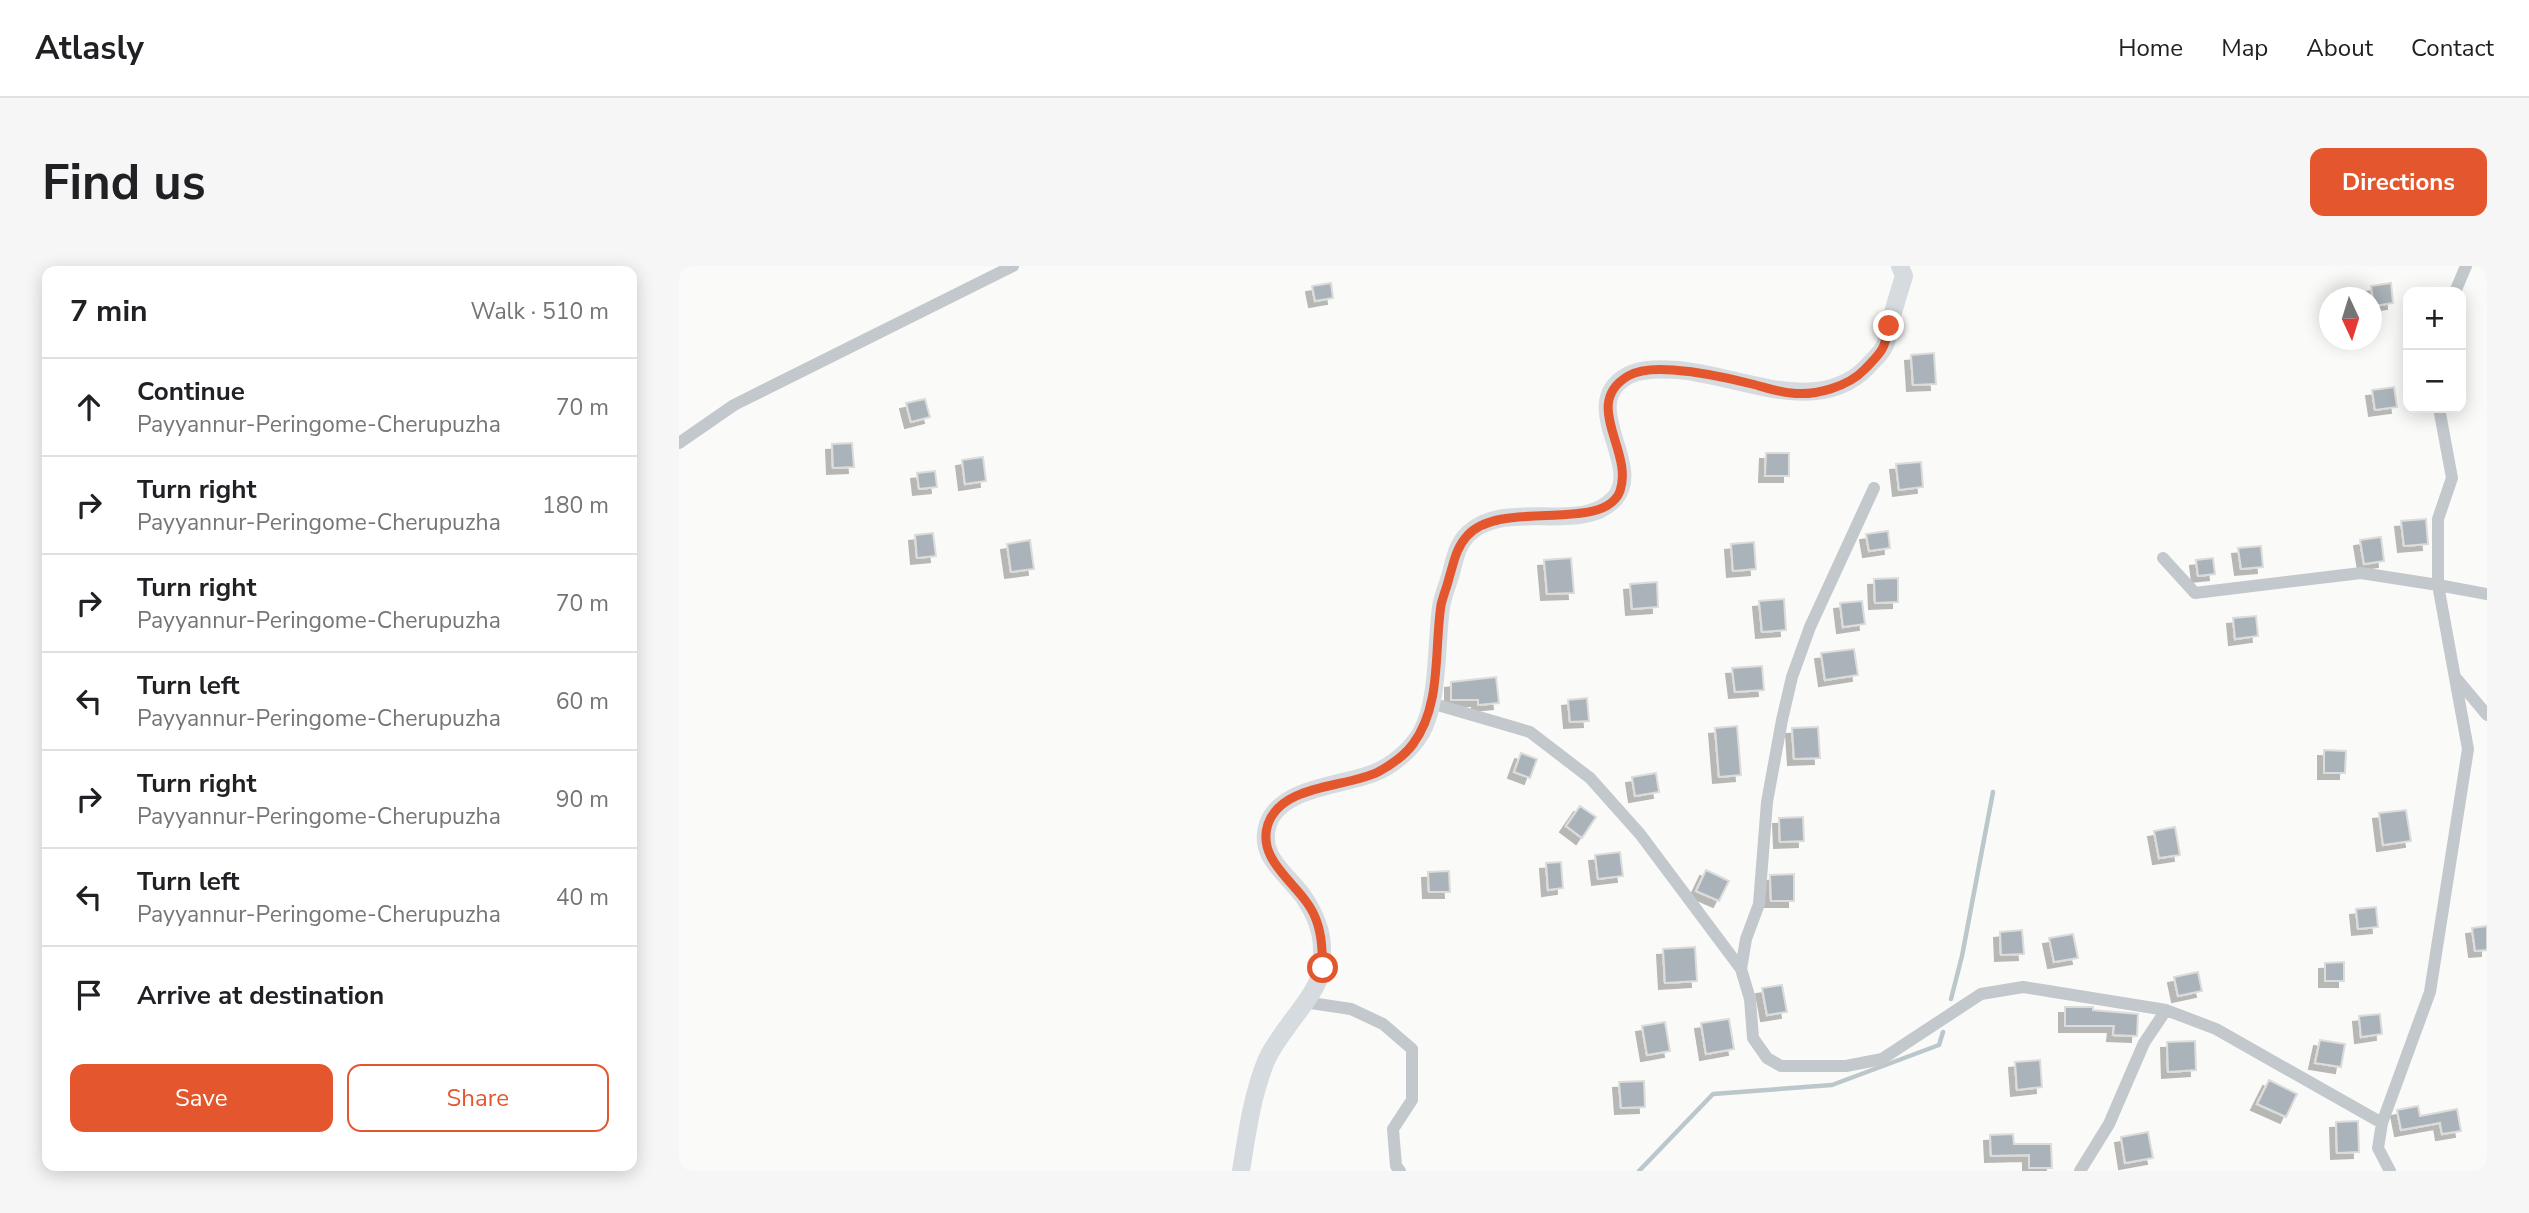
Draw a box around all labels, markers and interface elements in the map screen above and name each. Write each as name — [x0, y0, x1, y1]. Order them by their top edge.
text: Atlasly — [35, 26, 144, 71]
text: Home — [2118, 32, 2183, 64]
text: Map — [2221, 32, 2268, 64]
text: About — [2306, 32, 2373, 64]
text: Contact — [2411, 32, 2494, 64]
button: Directions — [2310, 148, 2487, 216]
text: Find us — [42, 149, 206, 216]
north arrow — [2319, 287, 2382, 350]
map controls — [2403, 287, 2466, 413]
button: + — [2403, 287, 2466, 350]
text: 7 min — [70, 291, 148, 332]
text: Walk · 510 m — [470, 296, 609, 327]
route end — [1873, 310, 1904, 341]
button: − — [2403, 350, 2466, 413]
text: Continue — [137, 374, 245, 409]
icon: ahead — [70, 388, 108, 426]
text: 70 m — [556, 392, 609, 423]
text: Payyannur-Peringome-Cherupuzha — [137, 409, 501, 440]
text: Turn right — [137, 472, 256, 507]
icon: right — [70, 486, 108, 524]
text: 180 m — [542, 490, 609, 521]
text: Payyannur-Peringome-Cherupuzha — [137, 507, 501, 538]
text: Turn right — [137, 570, 256, 605]
icon: right — [70, 584, 108, 622]
text: 70 m — [556, 588, 609, 619]
text: Payyannur-Peringome-Cherupuzha — [137, 605, 501, 636]
text: Turn left — [137, 668, 240, 703]
icon: left — [70, 682, 108, 720]
text: 60 m — [556, 686, 609, 717]
text: Payyannur-Peringome-Cherupuzha — [137, 703, 501, 734]
text: Turn right — [137, 766, 256, 801]
icon: right — [70, 780, 108, 818]
text: 90 m — [556, 784, 609, 815]
text: Payyannur-Peringome-Cherupuzha — [137, 801, 501, 832]
text: Turn left — [137, 864, 240, 899]
icon: left — [70, 878, 108, 916]
text: 40 m — [556, 882, 609, 913]
text: Payyannur-Peringome-Cherupuzha — [137, 899, 501, 930]
route start — [1307, 952, 1338, 983]
icon: arrive — [70, 976, 108, 1014]
text: Arrive at destination — [137, 978, 384, 1013]
button: Save — [70, 1064, 333, 1132]
button: Share — [347, 1064, 609, 1132]

